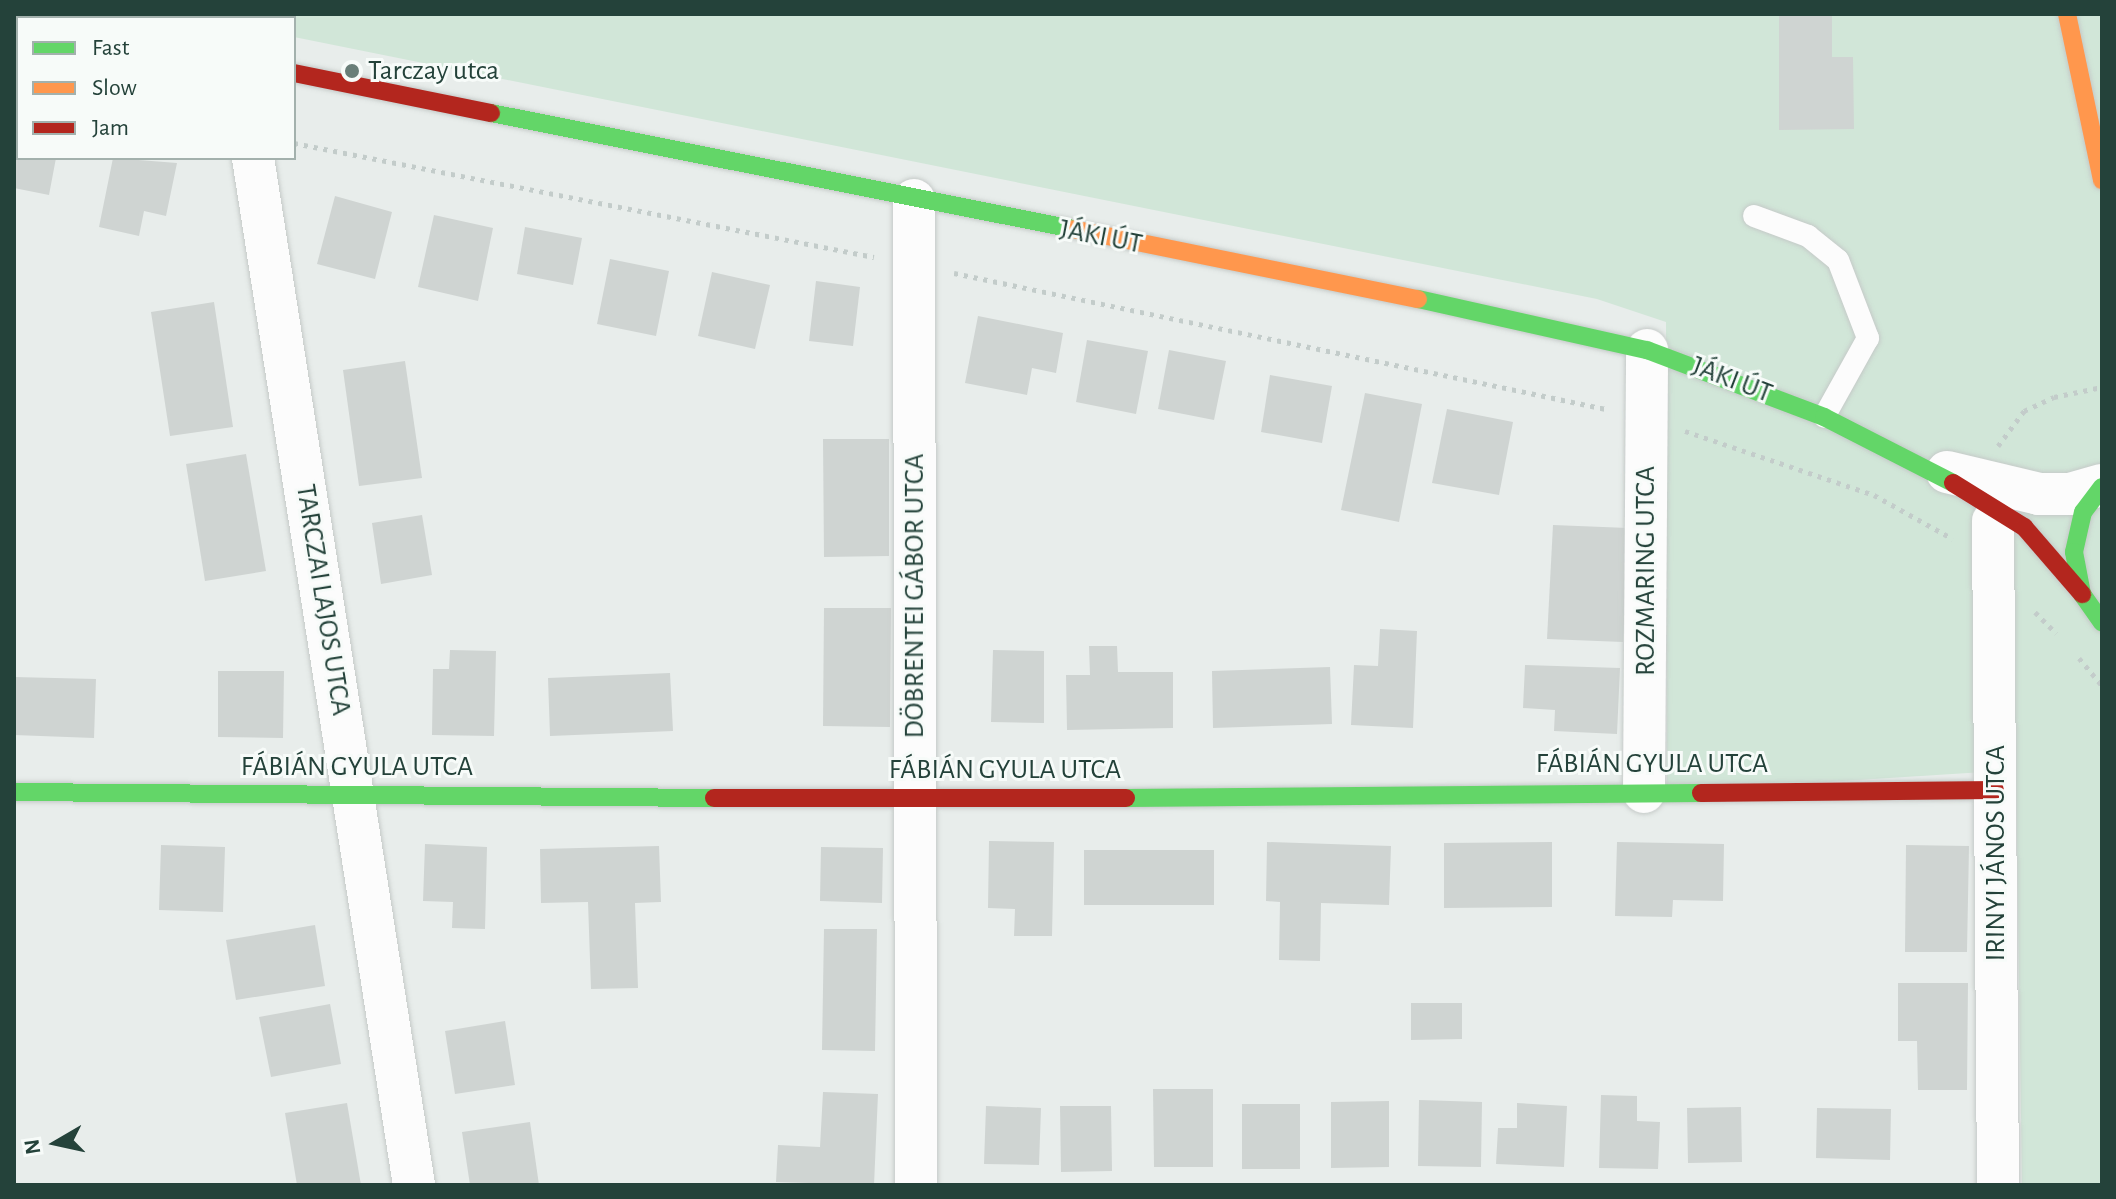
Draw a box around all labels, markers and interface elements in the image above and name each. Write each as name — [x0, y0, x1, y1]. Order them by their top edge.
legend — [16, 16, 296, 160]
text: Fast — [92, 36, 129, 60]
place label: Tarczay utca — [368, 54, 499, 88]
marker: Tarczay utca — [343, 62, 361, 80]
text: Slow — [92, 76, 137, 100]
text: Jam — [92, 116, 129, 140]
street label: JÁKI ÚT — [1057, 213, 1145, 261]
street label: JÁKI ÚT — [1687, 349, 1777, 411]
street label: DÖBRENTEI GÁBOR UTCA — [898, 454, 932, 738]
street label: ROZMARING UTCA — [1629, 466, 1663, 676]
street label: TARCZAI LAJOS UTCA — [288, 482, 358, 718]
street label: IRINYI JÁNOS UTCA — [1979, 745, 2013, 961]
street label: FÁBIÁN GYULA UTCA — [1536, 747, 1768, 781]
street label: FÁBIÁN GYULA UTCA — [241, 750, 473, 784]
street label: FÁBIÁN GYULA UTCA — [889, 753, 1121, 787]
north arrow — [16, 1103, 96, 1183]
text: N — [20, 1137, 44, 1156]

